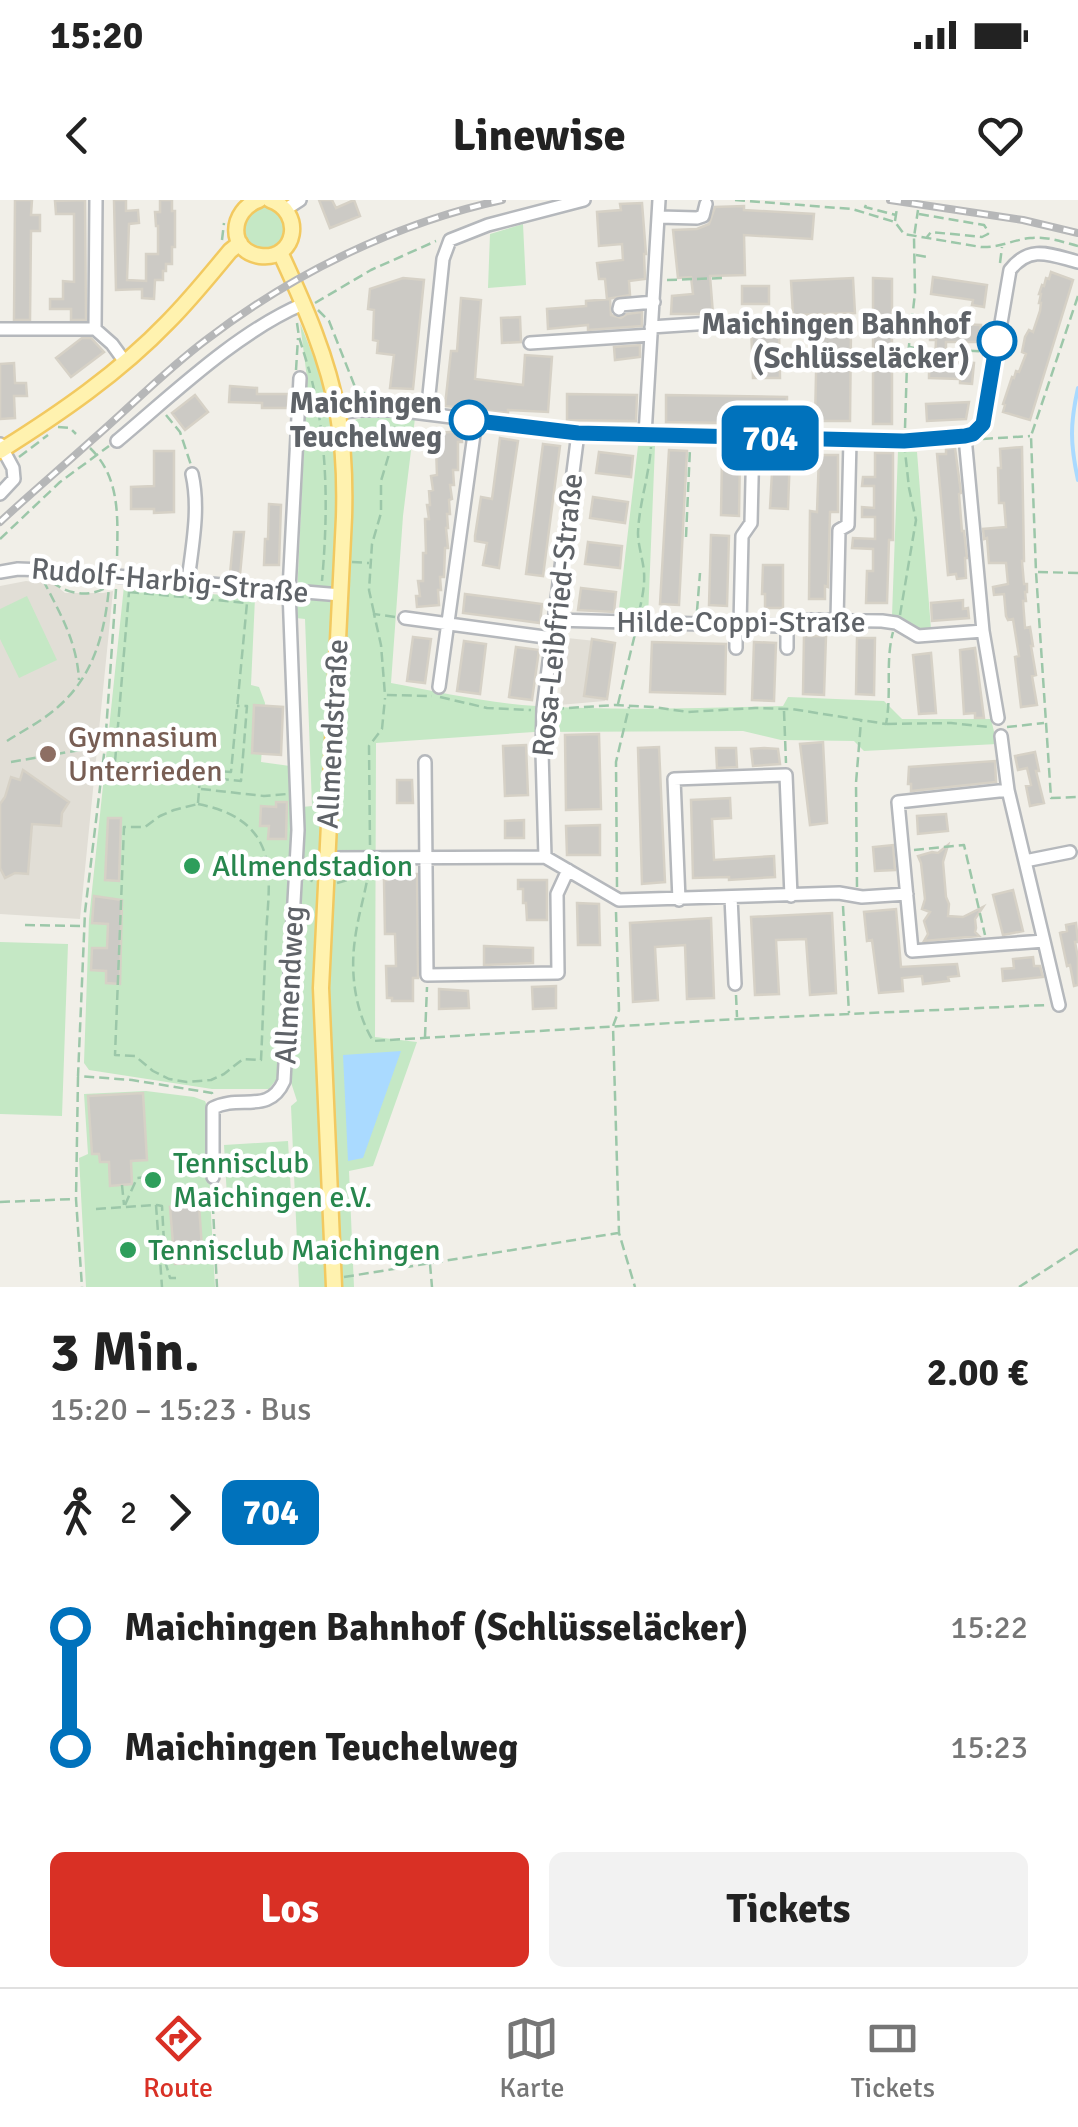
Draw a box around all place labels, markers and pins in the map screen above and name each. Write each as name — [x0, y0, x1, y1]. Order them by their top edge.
place label: Maichingen Bahnhof (Schlüsseläcker) — [701, 306, 972, 377]
marker: Maichingen Bahnhof (Schlüsseläcker) — [978, 322, 1016, 360]
place label: Maichingen Teuchelweg — [289, 385, 442, 456]
marker: Maichingen Teuchelweg — [450, 401, 488, 439]
place label: Gymnasium Unterrieden — [68, 719, 223, 790]
marker: Gymnasium Unterrieden — [37, 743, 59, 765]
place label: Allmendstadion — [212, 848, 413, 885]
marker: Allmendstadion — [181, 855, 203, 877]
place label: Tennisclub Maichingen e.V. — [173, 1145, 372, 1216]
marker: Tennisclub Maichingen e.V. — [142, 1169, 164, 1191]
place label: Tennisclub Maichingen — [148, 1232, 441, 1269]
marker: Tennisclub Maichingen — [117, 1239, 139, 1261]

